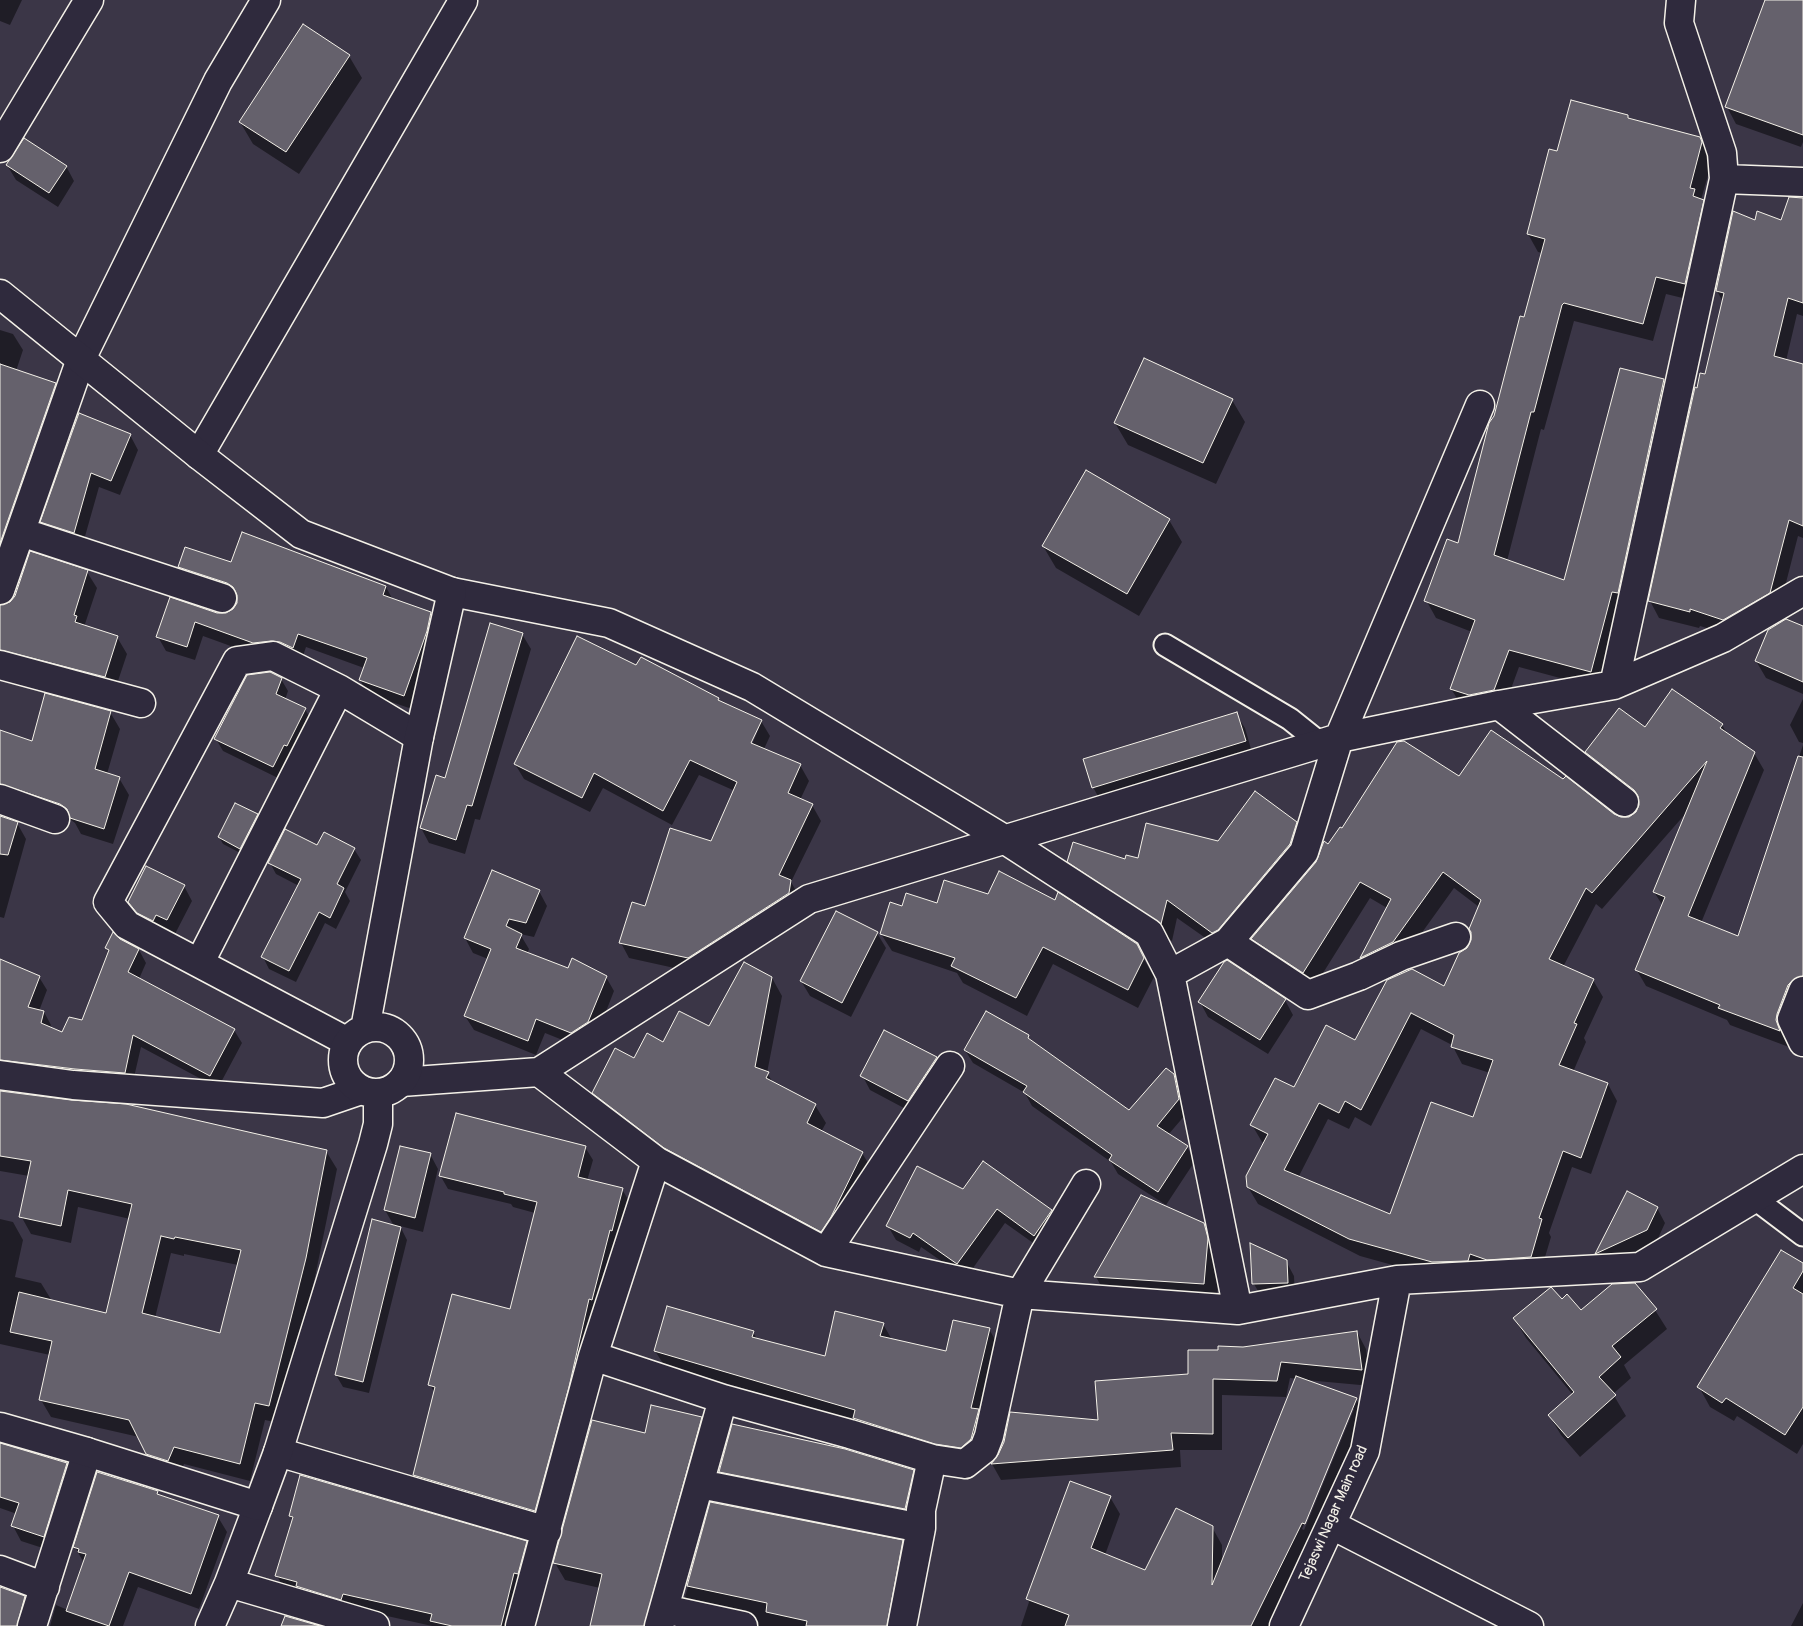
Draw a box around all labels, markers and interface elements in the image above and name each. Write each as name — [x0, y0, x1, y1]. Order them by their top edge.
street label: Tejaswi Nagar Main road — [1296, 1443, 1372, 1585]

